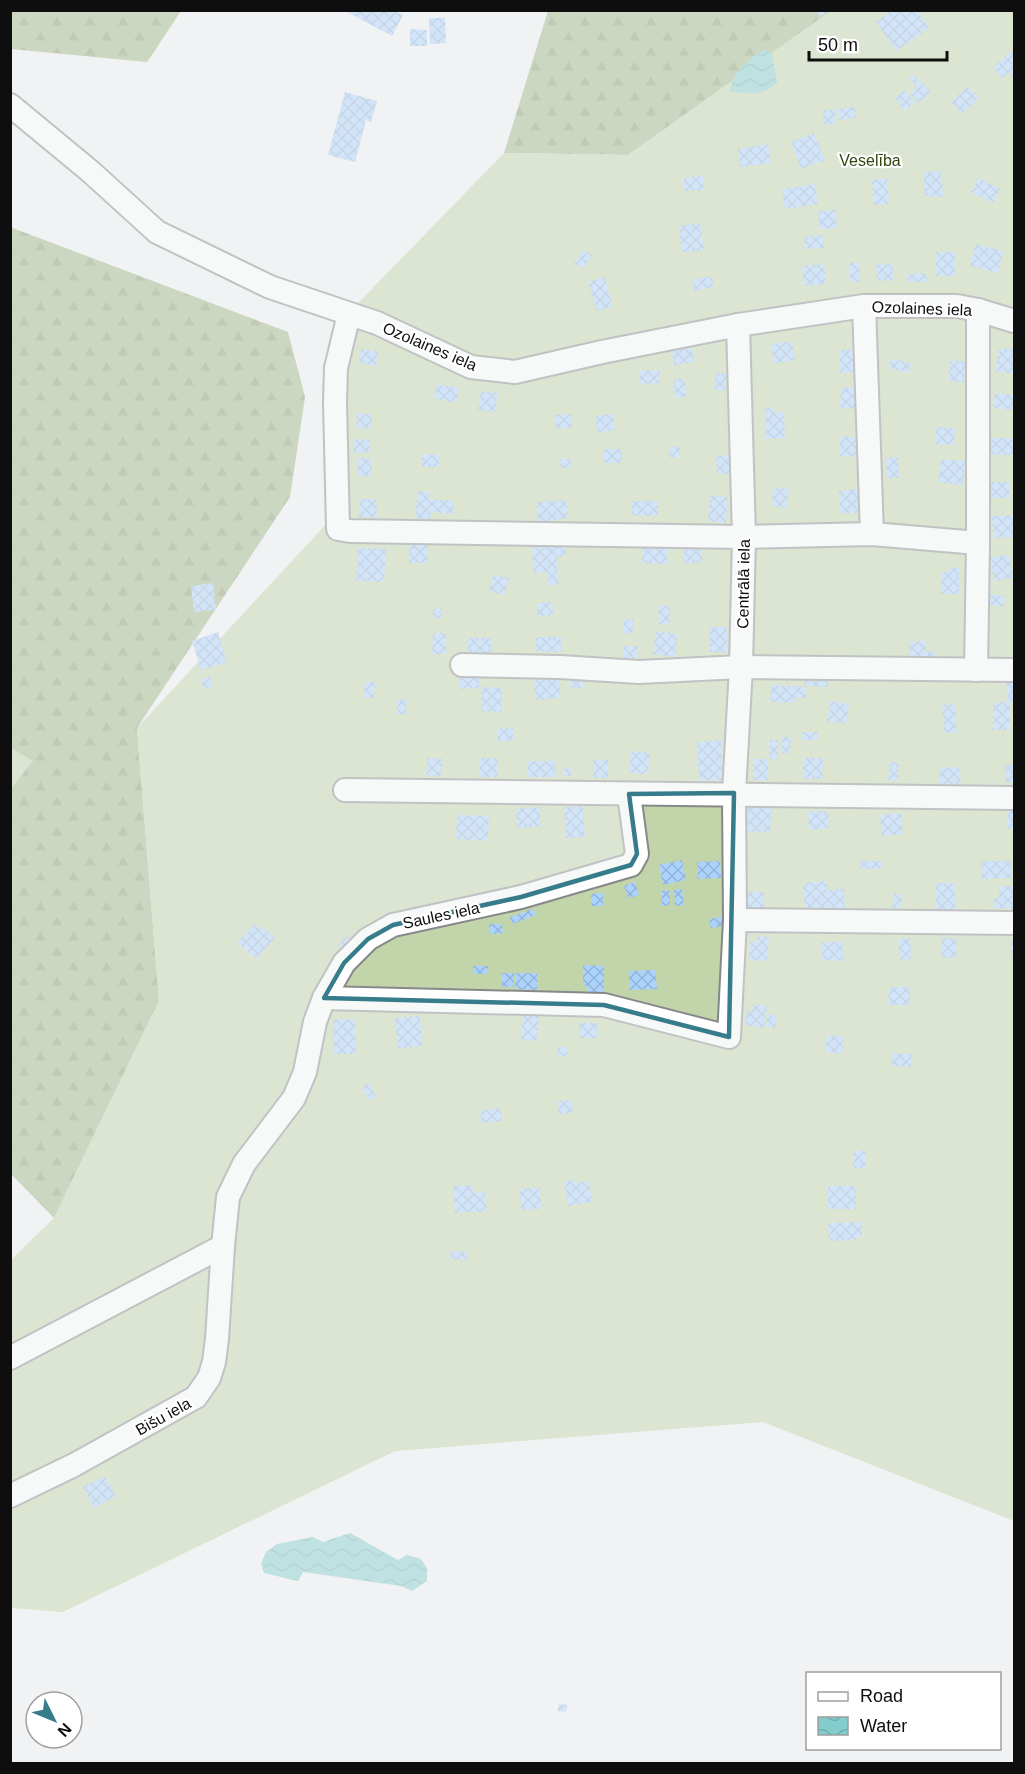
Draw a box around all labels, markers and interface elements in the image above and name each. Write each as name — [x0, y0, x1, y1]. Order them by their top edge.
scale bar — [809, 24, 947, 62]
text: 50 m — [818, 35, 858, 55]
park label: Veselība — [839, 152, 901, 169]
street label: Ozolaines iela — [871, 298, 973, 319]
street label: Ozolaines iela — [380, 319, 479, 374]
street label: Centrālā iela — [734, 539, 753, 629]
street label: Saules iela — [401, 899, 481, 932]
street label: Bišu iela — [133, 1394, 194, 1439]
legend — [806, 1672, 1001, 1750]
text: Road — [860, 1686, 903, 1706]
north arrow — [24, 1690, 84, 1750]
text: Water — [860, 1716, 907, 1736]
text: N — [54, 1720, 75, 1740]

